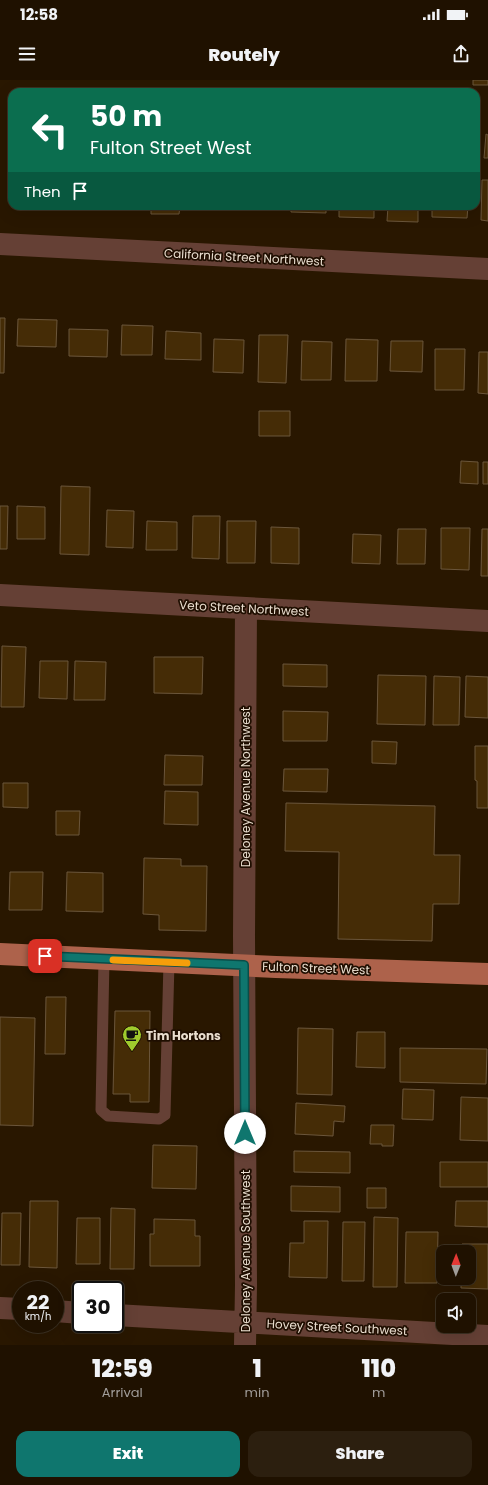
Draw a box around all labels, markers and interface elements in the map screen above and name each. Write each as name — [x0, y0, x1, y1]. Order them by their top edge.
text: 12:58 — [20, 4, 58, 25]
text: Routely — [208, 42, 280, 67]
icon: menu — [16, 43, 38, 65]
icon: share — [450, 43, 472, 65]
text: 50 m — [90, 97, 162, 136]
icon: left — [24, 104, 76, 156]
text: Fulton Street West — [90, 135, 252, 160]
icon: arrive — [69, 180, 91, 202]
text: Then — [24, 181, 61, 202]
street label: California Street Northwest — [164, 244, 324, 270]
street label: Veto Street Northwest — [179, 596, 309, 620]
street label: Deloney Avenue Northwest — [237, 707, 254, 867]
pin — [28, 939, 62, 973]
icon: arrive — [34, 945, 56, 967]
street label: Fulton Street West — [262, 958, 370, 978]
cafe icon: Tim Hortons — [121, 1024, 143, 1052]
place label: Tim Hortons — [146, 1027, 221, 1044]
position arrow — [224, 1112, 266, 1154]
street label: Deloney Avenue Southwest — [237, 1170, 254, 1332]
north arrow — [436, 1245, 476, 1285]
map controls — [436, 1245, 476, 1333]
speed limit sign: 30 — [72, 1281, 124, 1333]
text: 22 — [27, 1288, 49, 1316]
button: sound — [436, 1293, 476, 1333]
text: km/h — [25, 1309, 51, 1324]
street label: Hovey Street Southwest — [266, 1315, 408, 1339]
text: 12:59 — [92, 1352, 153, 1385]
text: 1 — [252, 1352, 262, 1385]
text: 110 — [362, 1352, 396, 1385]
text: Arrival — [102, 1383, 143, 1402]
text: min — [245, 1383, 270, 1402]
text: m — [372, 1383, 385, 1402]
button: Exit — [16, 1431, 240, 1477]
button: Share — [248, 1431, 472, 1477]

